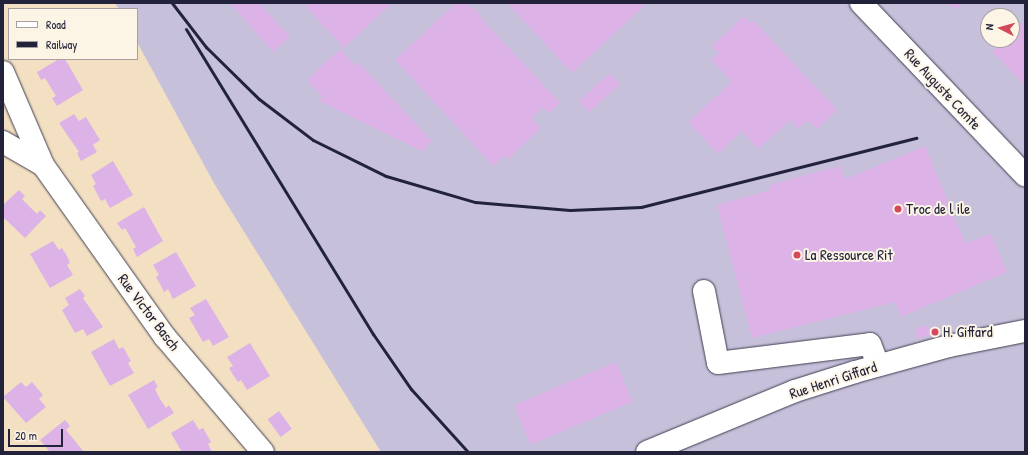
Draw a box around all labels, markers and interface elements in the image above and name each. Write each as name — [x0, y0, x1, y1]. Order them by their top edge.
legend — [8, 8, 138, 60]
north arrow — [980, 8, 1020, 48]
text: Road — [46, 16, 66, 33]
text: N — [982, 23, 996, 31]
text: Railway — [46, 36, 77, 53]
street label: Rue Auguste Comte — [901, 45, 985, 133]
place label: Troc de l ile — [906, 200, 970, 218]
marker: Troc de l ile — [893, 204, 903, 214]
place label: La Ressource Rit — [805, 246, 893, 264]
marker: La Ressource Rit — [792, 250, 802, 260]
street label: Rue Victor Basch — [114, 270, 184, 354]
place label: H. Giffard — [943, 323, 993, 341]
marker: H. Giffard — [930, 327, 940, 337]
street label: Rue Henri Giffard — [787, 357, 879, 403]
scale bar — [10, 421, 65, 447]
text: 20 m — [15, 427, 37, 444]

